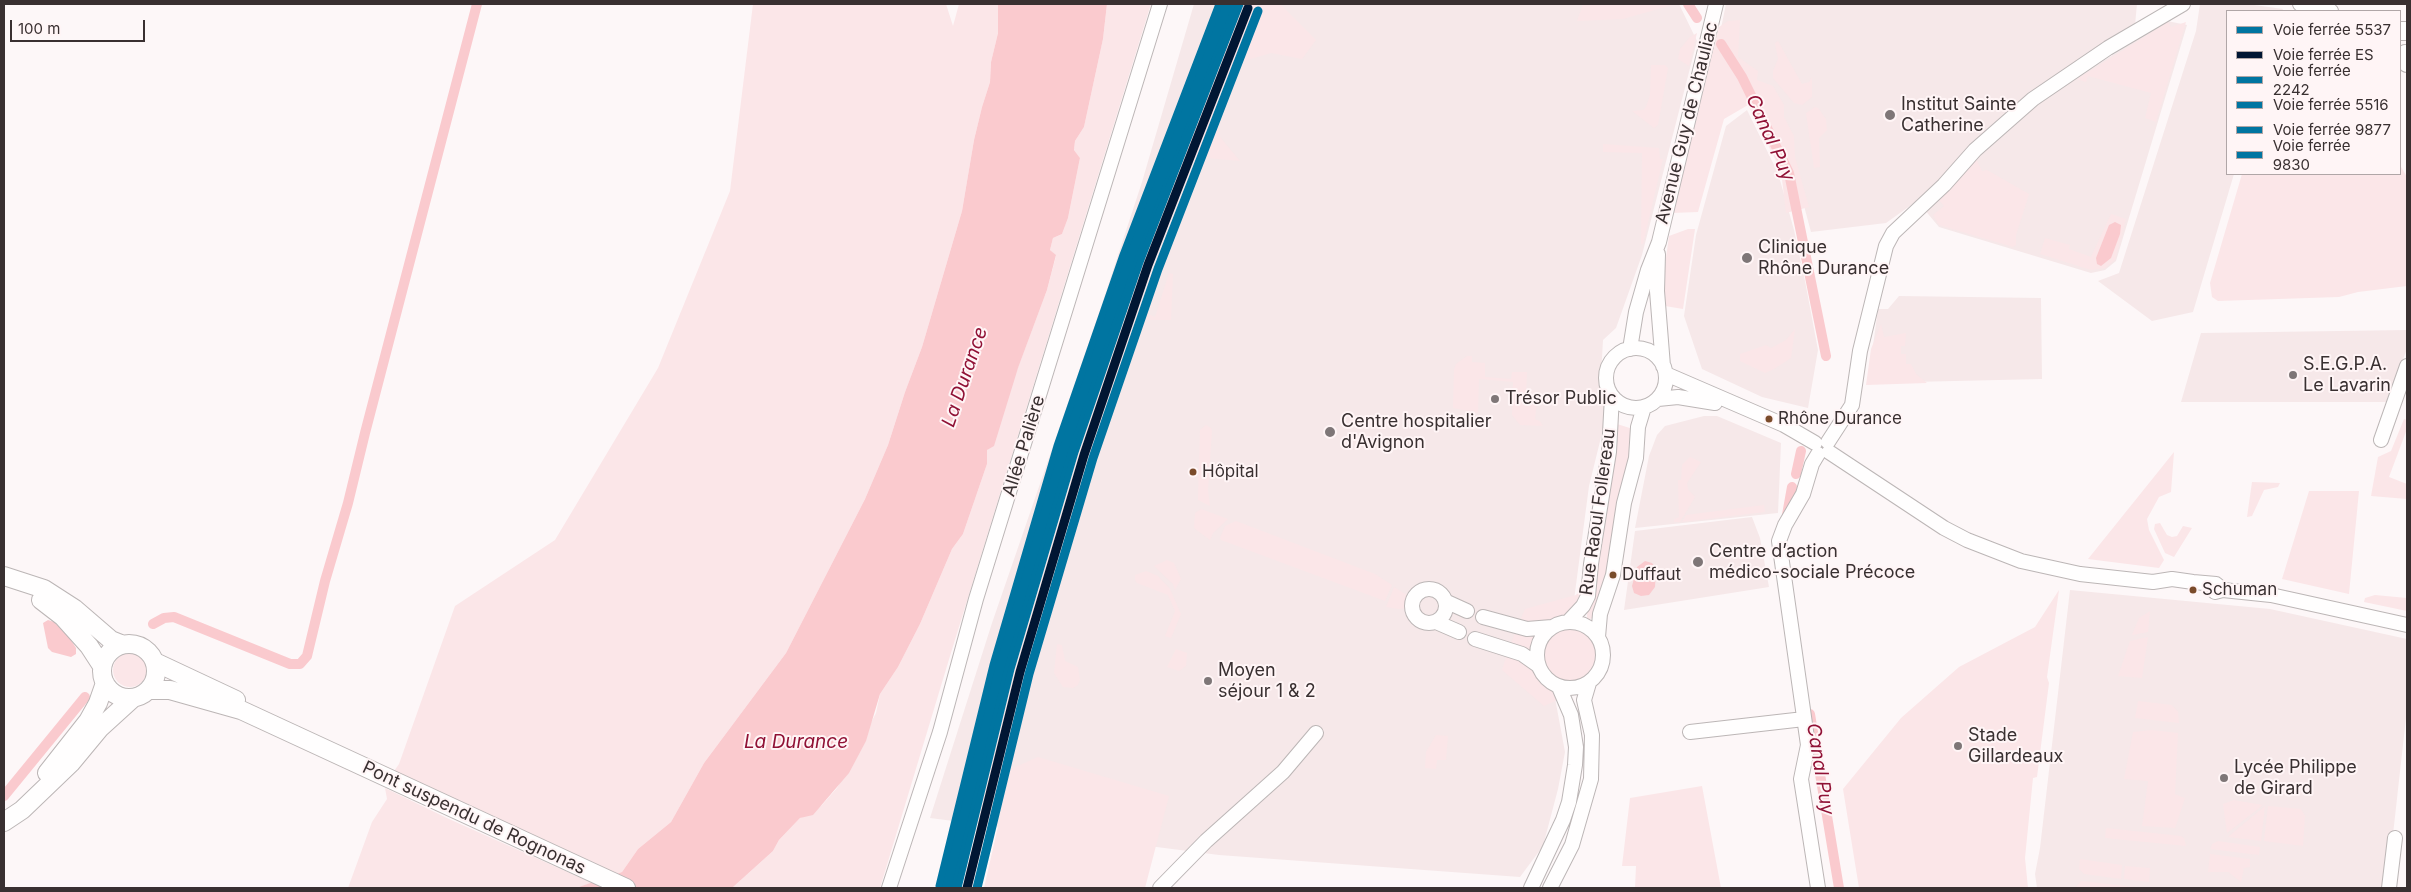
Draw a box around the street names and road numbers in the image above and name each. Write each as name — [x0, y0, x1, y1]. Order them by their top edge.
street label: Avenue Guy de Chauliac — [1651, 20, 1723, 226]
street label: Allée Palière — [998, 393, 1050, 499]
street label: Rue Raoul Follereau — [1576, 427, 1620, 597]
street label: Pont suspendu de Rognonas — [359, 757, 589, 879]

